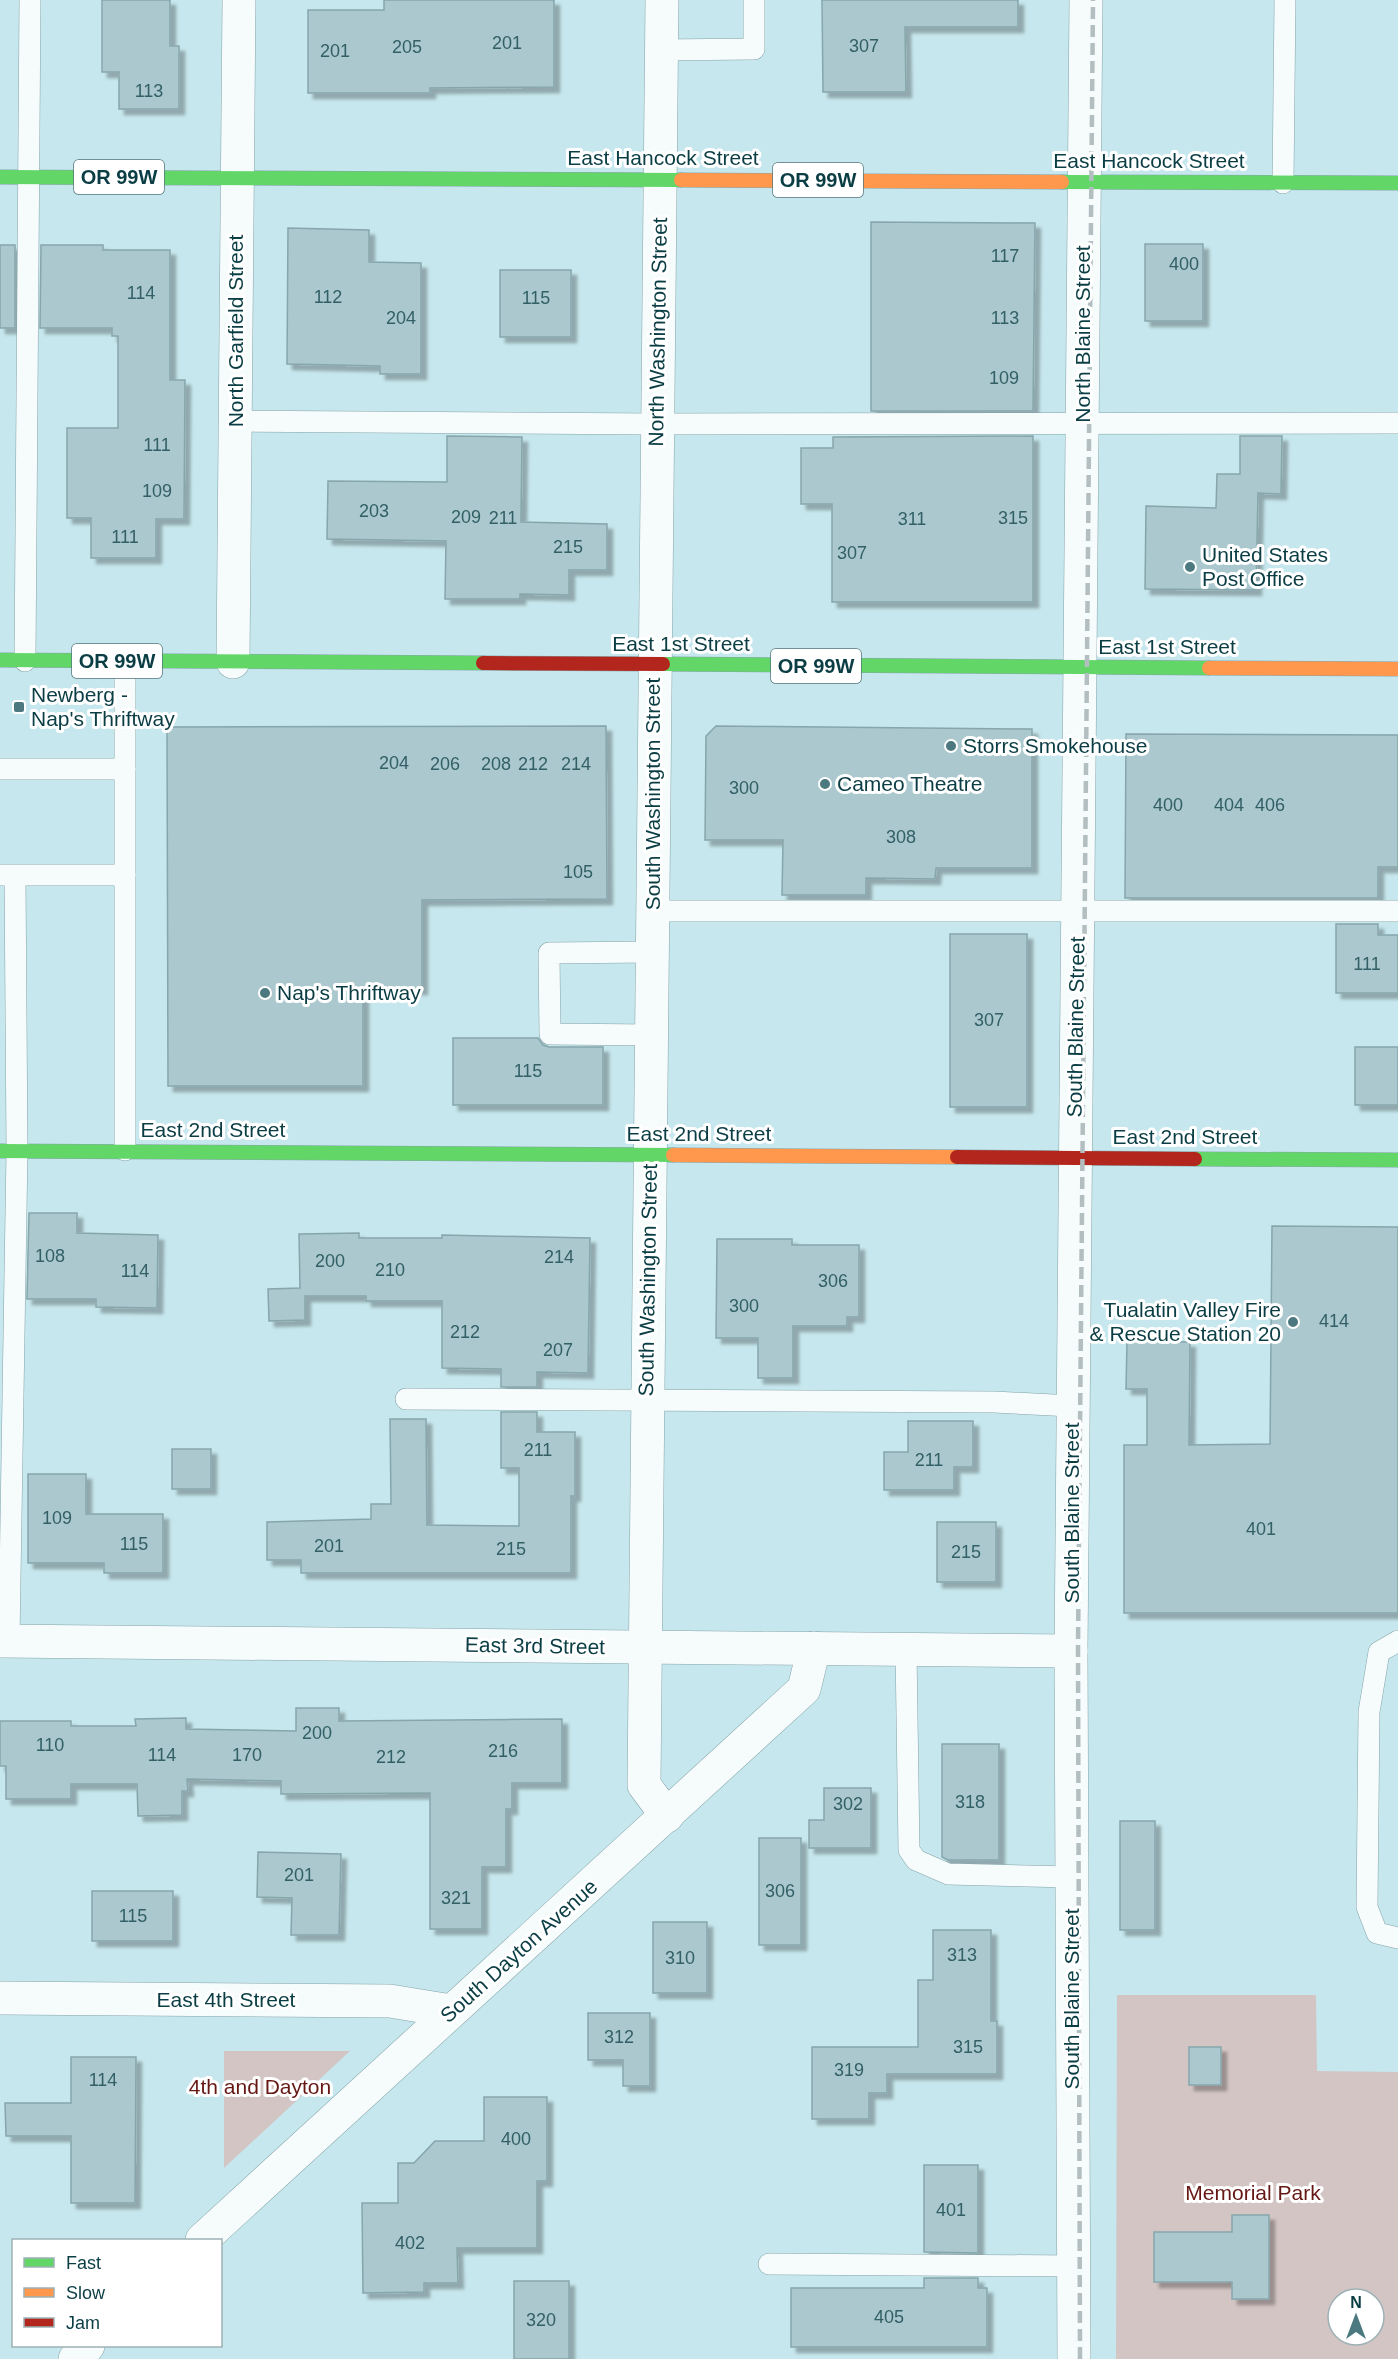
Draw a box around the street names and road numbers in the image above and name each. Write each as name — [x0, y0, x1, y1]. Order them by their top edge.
street label: East Hancock Street — [567, 146, 759, 169]
street label: East Hancock Street — [1053, 149, 1245, 172]
road number: OR 99W — [74, 160, 164, 194]
road number: OR 99W — [773, 163, 863, 197]
street label: North Washington Street — [644, 217, 671, 447]
street label: North Garfield Street — [224, 235, 247, 427]
street label: North Blaine Street — [1071, 245, 1094, 423]
street label: East 1st Street — [612, 632, 750, 655]
street label: East 1st Street — [1098, 635, 1236, 658]
road number: OR 99W — [72, 644, 162, 678]
road number: OR 99W — [771, 649, 861, 683]
street label: South Washington Street — [641, 677, 664, 910]
street label: South Blaine Street — [1062, 936, 1089, 1118]
street label: East 2nd Street — [141, 1118, 286, 1141]
street label: East 2nd Street — [627, 1122, 772, 1145]
street label: East 2nd Street — [1113, 1125, 1258, 1148]
street label: South Washington Street — [634, 1163, 661, 1397]
street label: South Blaine Street — [1060, 1422, 1083, 1603]
street label: East 3rd Street — [465, 1633, 605, 1658]
street label: South Dayton Avenue — [436, 1874, 602, 2027]
street label: South Blaine Street — [1060, 1908, 1083, 2089]
street label: East 4th Street — [157, 1988, 296, 2011]

